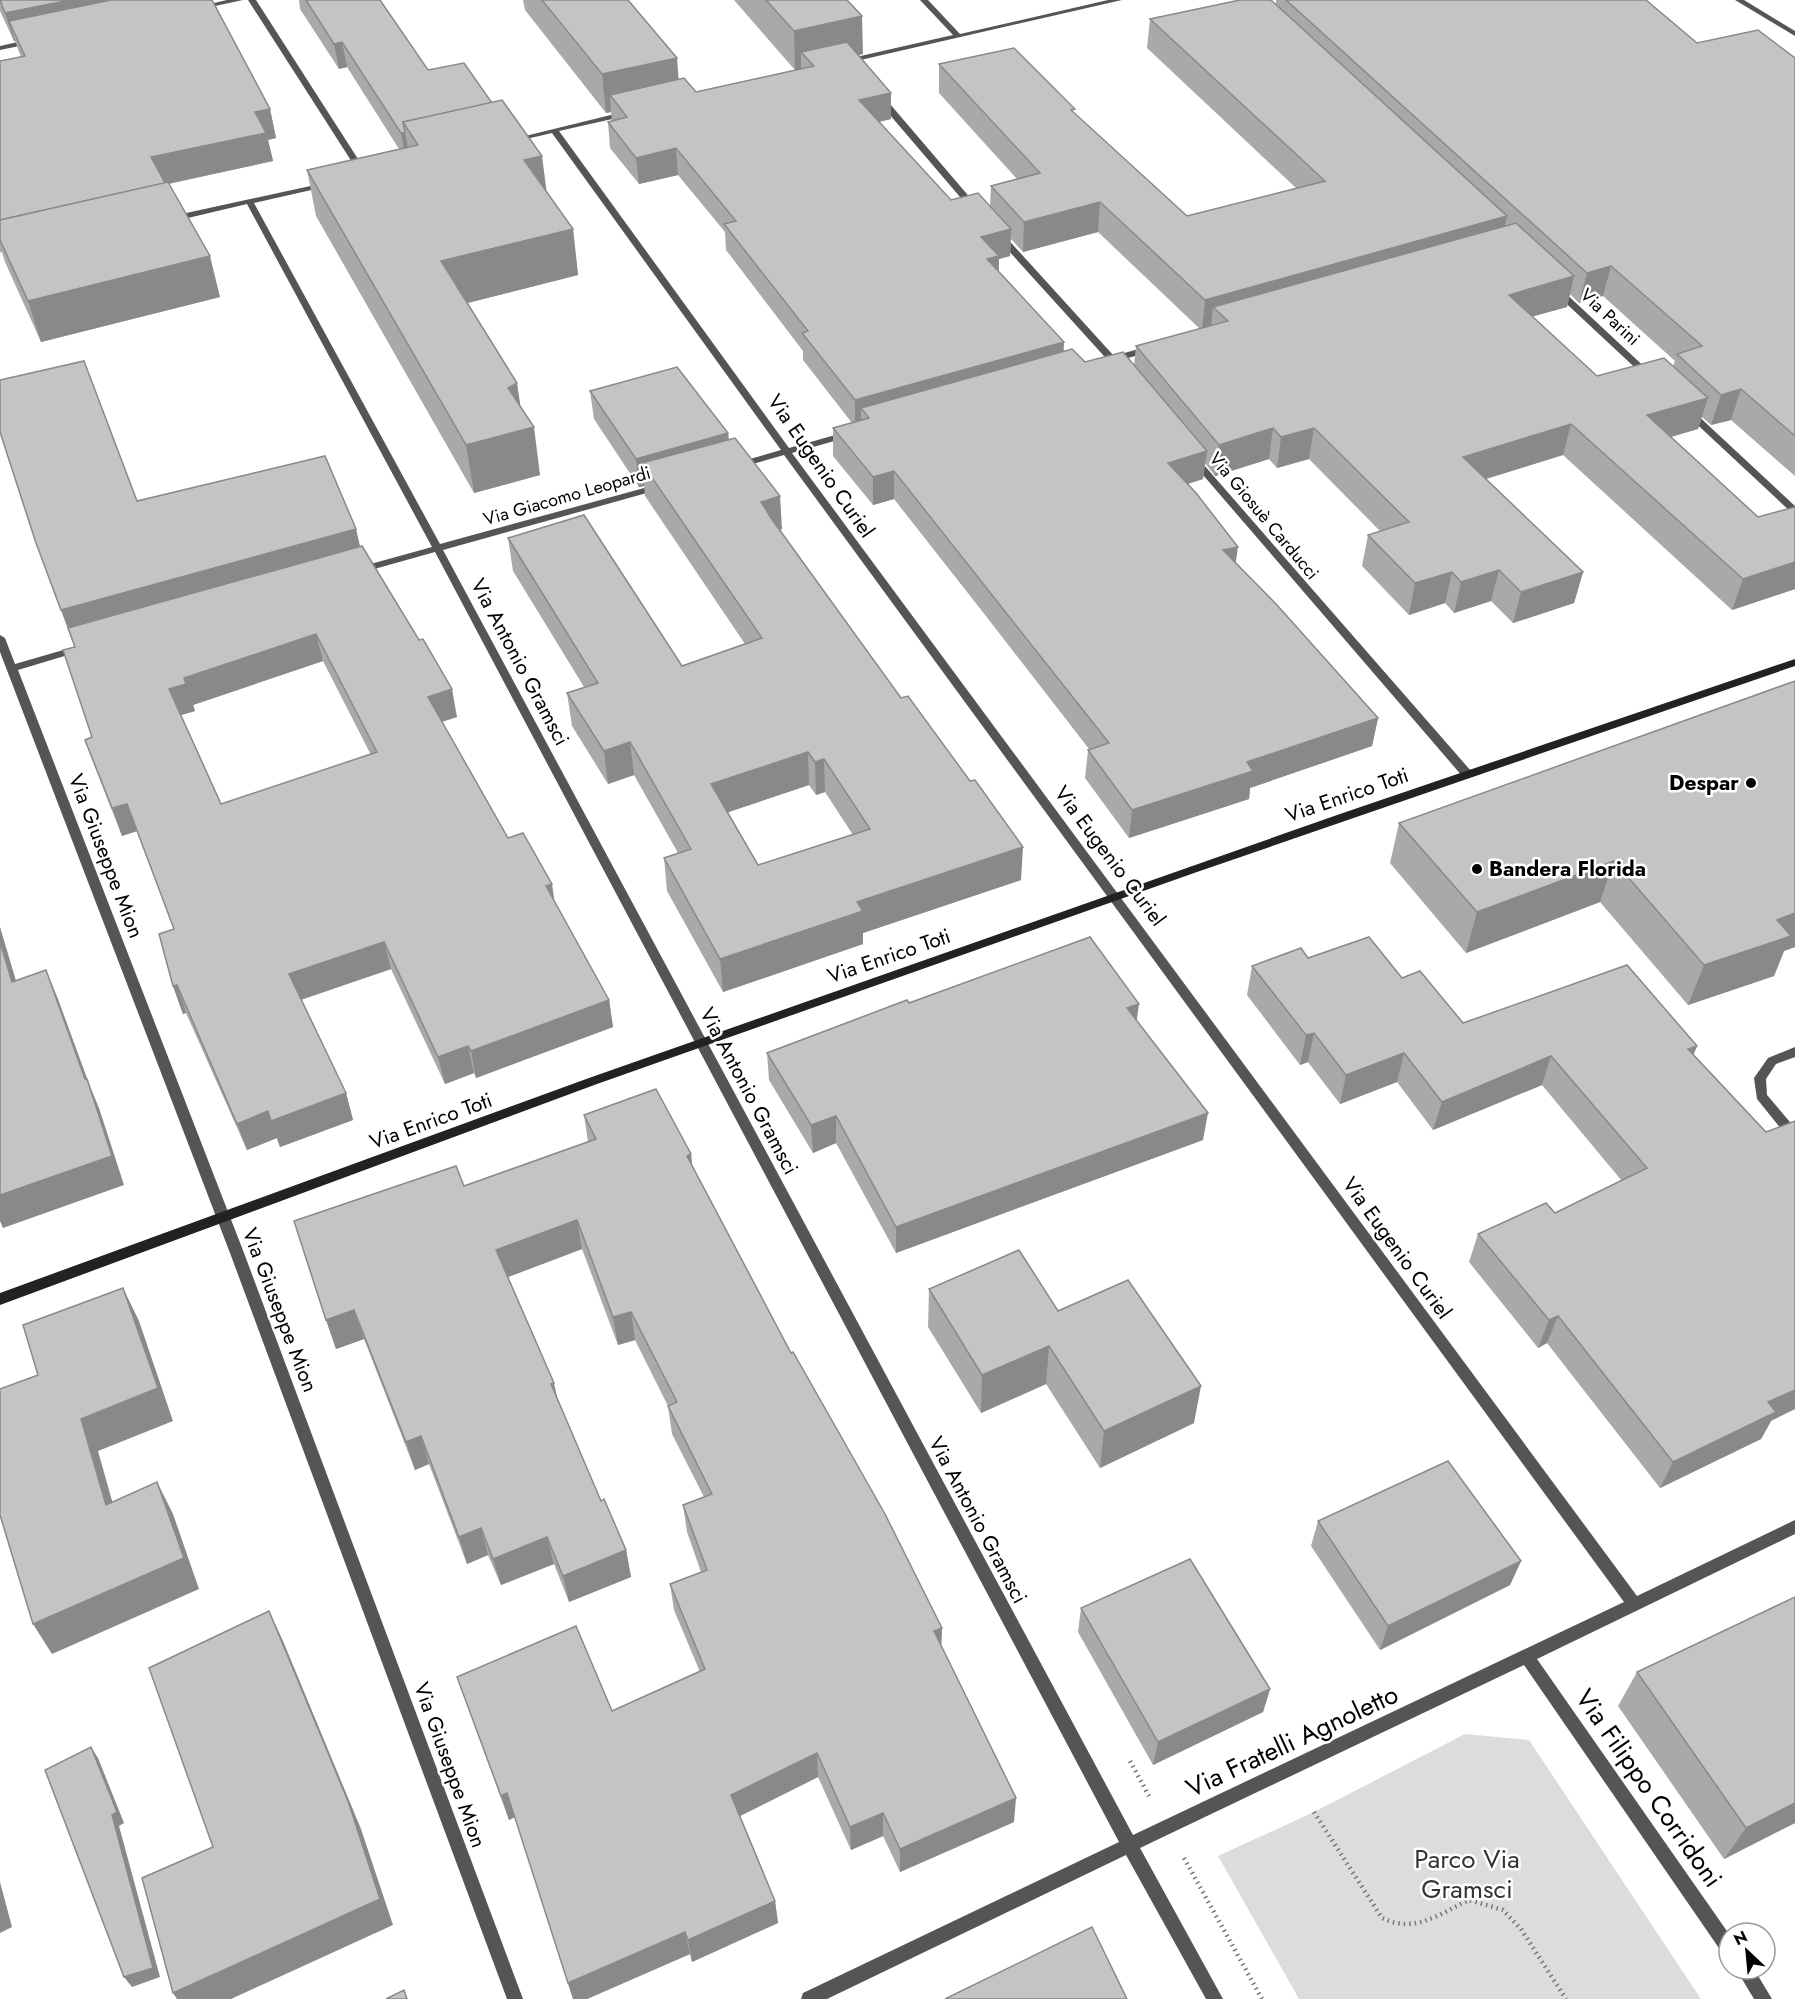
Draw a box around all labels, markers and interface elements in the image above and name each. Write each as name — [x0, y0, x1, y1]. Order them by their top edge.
street label: Via Parini — [1574, 282, 1646, 352]
street label: Via Eugenio Curiel — [760, 388, 882, 544]
street label: Via Giosuè Carducci — [1203, 447, 1325, 585]
street label: Via Giacomo Leopardi — [480, 460, 654, 532]
street label: Via Antonio Gramsci — [463, 573, 577, 751]
street label: Via Enrico Toti — [1281, 760, 1413, 830]
place label: Despar — [1669, 768, 1739, 798]
street label: Via Giuseppe Mion — [61, 770, 151, 942]
marker: Despar — [1744, 776, 1758, 790]
street label: Via Eugenio Curiel — [1047, 779, 1173, 933]
place label: Bandera Florida — [1489, 854, 1646, 884]
marker: Bandera Florida — [1470, 862, 1484, 876]
street label: Via Enrico Toti — [823, 921, 955, 991]
street label: Via Antonio Gramsci — [692, 1002, 806, 1180]
street label: Via Enrico Toti — [366, 1085, 496, 1157]
street label: Via Eugenio Curiel — [1335, 1171, 1459, 1325]
street label: Via Giuseppe Mion — [235, 1224, 325, 1396]
street label: Via Antonio Gramsci — [921, 1431, 1035, 1609]
street label: Via Fratelli Agnoletto — [1180, 1675, 1404, 1807]
street label: Via Giuseppe Mion — [406, 1678, 494, 1852]
street label: Via Filippo Corridoni — [1566, 1681, 1732, 1895]
park label: Parco Via Gramsci — [1414, 1840, 1520, 1908]
north arrow — [1717, 1921, 1777, 1981]
text: N — [1730, 1925, 1751, 1951]

